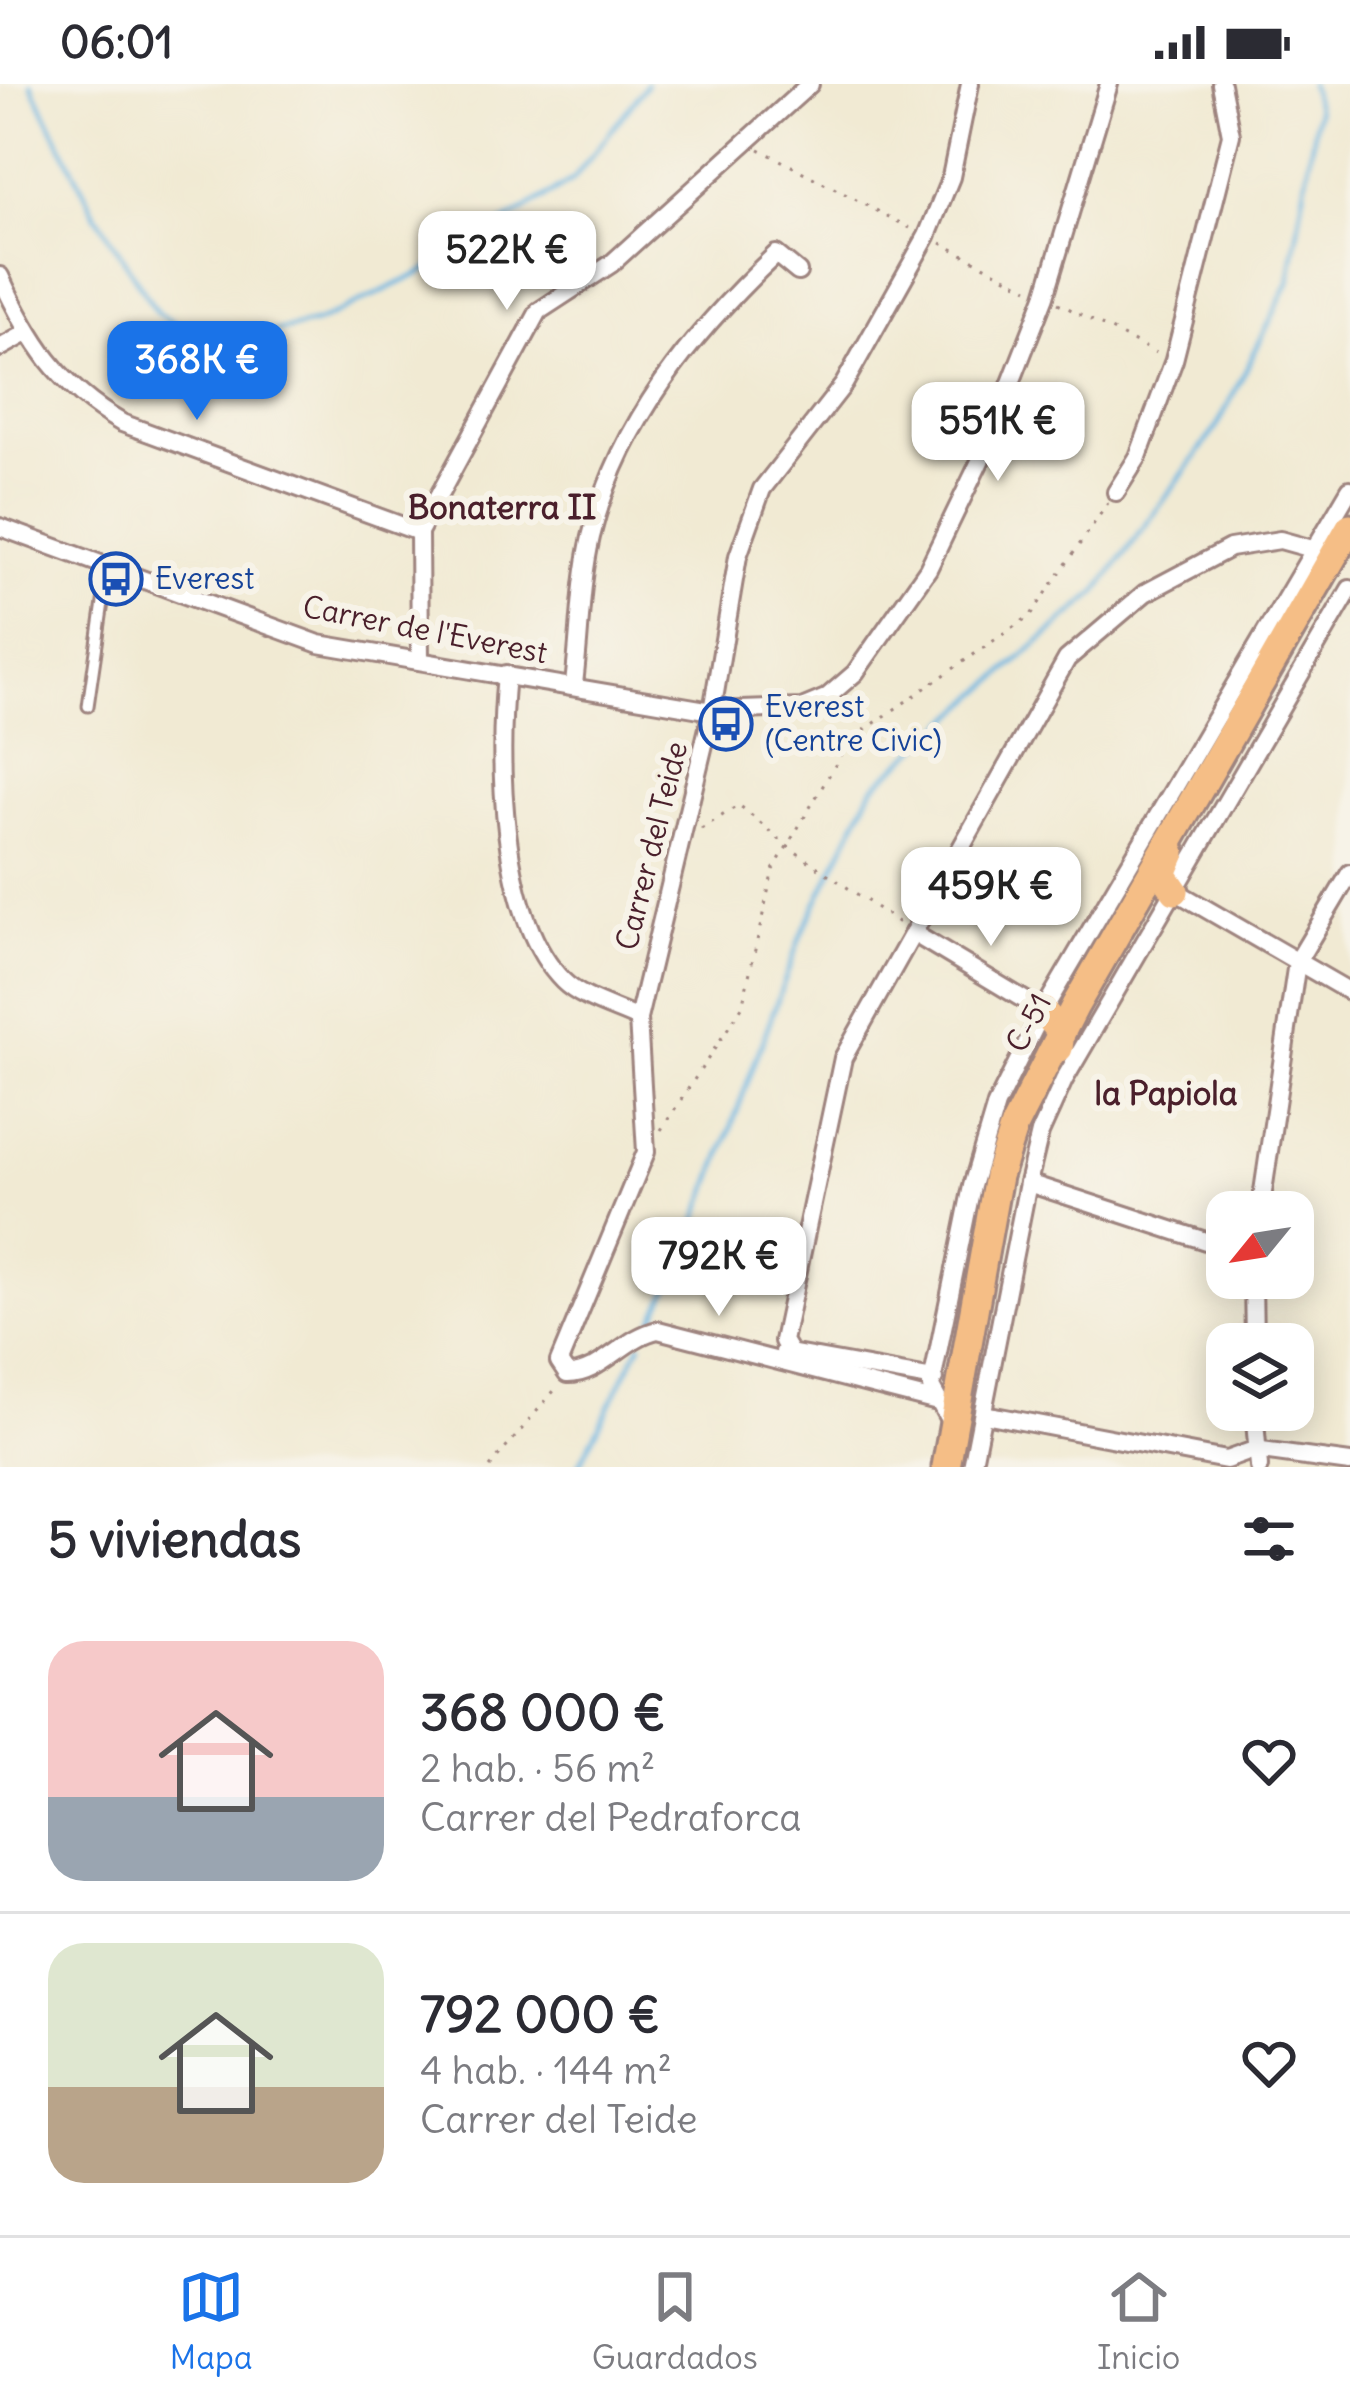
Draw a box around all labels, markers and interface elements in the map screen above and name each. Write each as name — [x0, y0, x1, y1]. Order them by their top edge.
text: 06:01 — [60, 14, 173, 70]
pin: 522K € — [409, 211, 605, 313]
text: 522K € — [445, 225, 569, 274]
pin: 368K € — [99, 321, 295, 423]
text: 368K € — [134, 335, 260, 384]
pin: 551K € — [900, 382, 1096, 484]
text: 551K € — [939, 396, 1057, 445]
district label: Bonaterra II — [408, 486, 596, 528]
bus stop icon: Everest — [88, 551, 144, 607]
place label: Everest — [155, 559, 254, 597]
street label: Carrer de l'Everest — [300, 587, 551, 671]
place label: Everest (Centre Civic) — [765, 687, 942, 759]
bus stop icon: Everest (Centre Civic) — [698, 696, 754, 752]
street label: Carrer del Teide — [607, 738, 695, 954]
pin: 459K € — [893, 847, 1089, 949]
text: 459K € — [928, 861, 1054, 910]
street label: C-51 — [997, 987, 1059, 1058]
district label: la Papiola — [1095, 1072, 1238, 1114]
north arrow — [1206, 1191, 1314, 1299]
map controls — [1206, 1191, 1314, 1431]
pin: 792K € — [621, 1217, 817, 1319]
text: 792K € — [658, 1231, 780, 1280]
button: layers — [1206, 1323, 1314, 1431]
icon: filters — [1236, 1506, 1302, 1572]
text: 5 viviendas — [48, 1507, 301, 1571]
text: 368 000 € — [420, 1680, 666, 1744]
icon: home — [144, 1689, 288, 1833]
icon: heart — [1236, 1728, 1302, 1794]
text: 2 hab. · 56 m² — [420, 1744, 655, 1793]
text: Carrer del Pedraforca — [420, 1793, 802, 1842]
text: 792 000 € — [420, 1982, 660, 2046]
icon: home — [144, 1991, 288, 2135]
icon: heart — [1236, 2030, 1302, 2096]
text: 4 hab. · 144 m² — [420, 2046, 672, 2095]
text: Carrer del Teide — [420, 2095, 697, 2144]
tab: Mapa — [170, 2264, 253, 2378]
tab: Guardados — [592, 2264, 758, 2378]
tab: Inicio — [1097, 2264, 1180, 2378]

